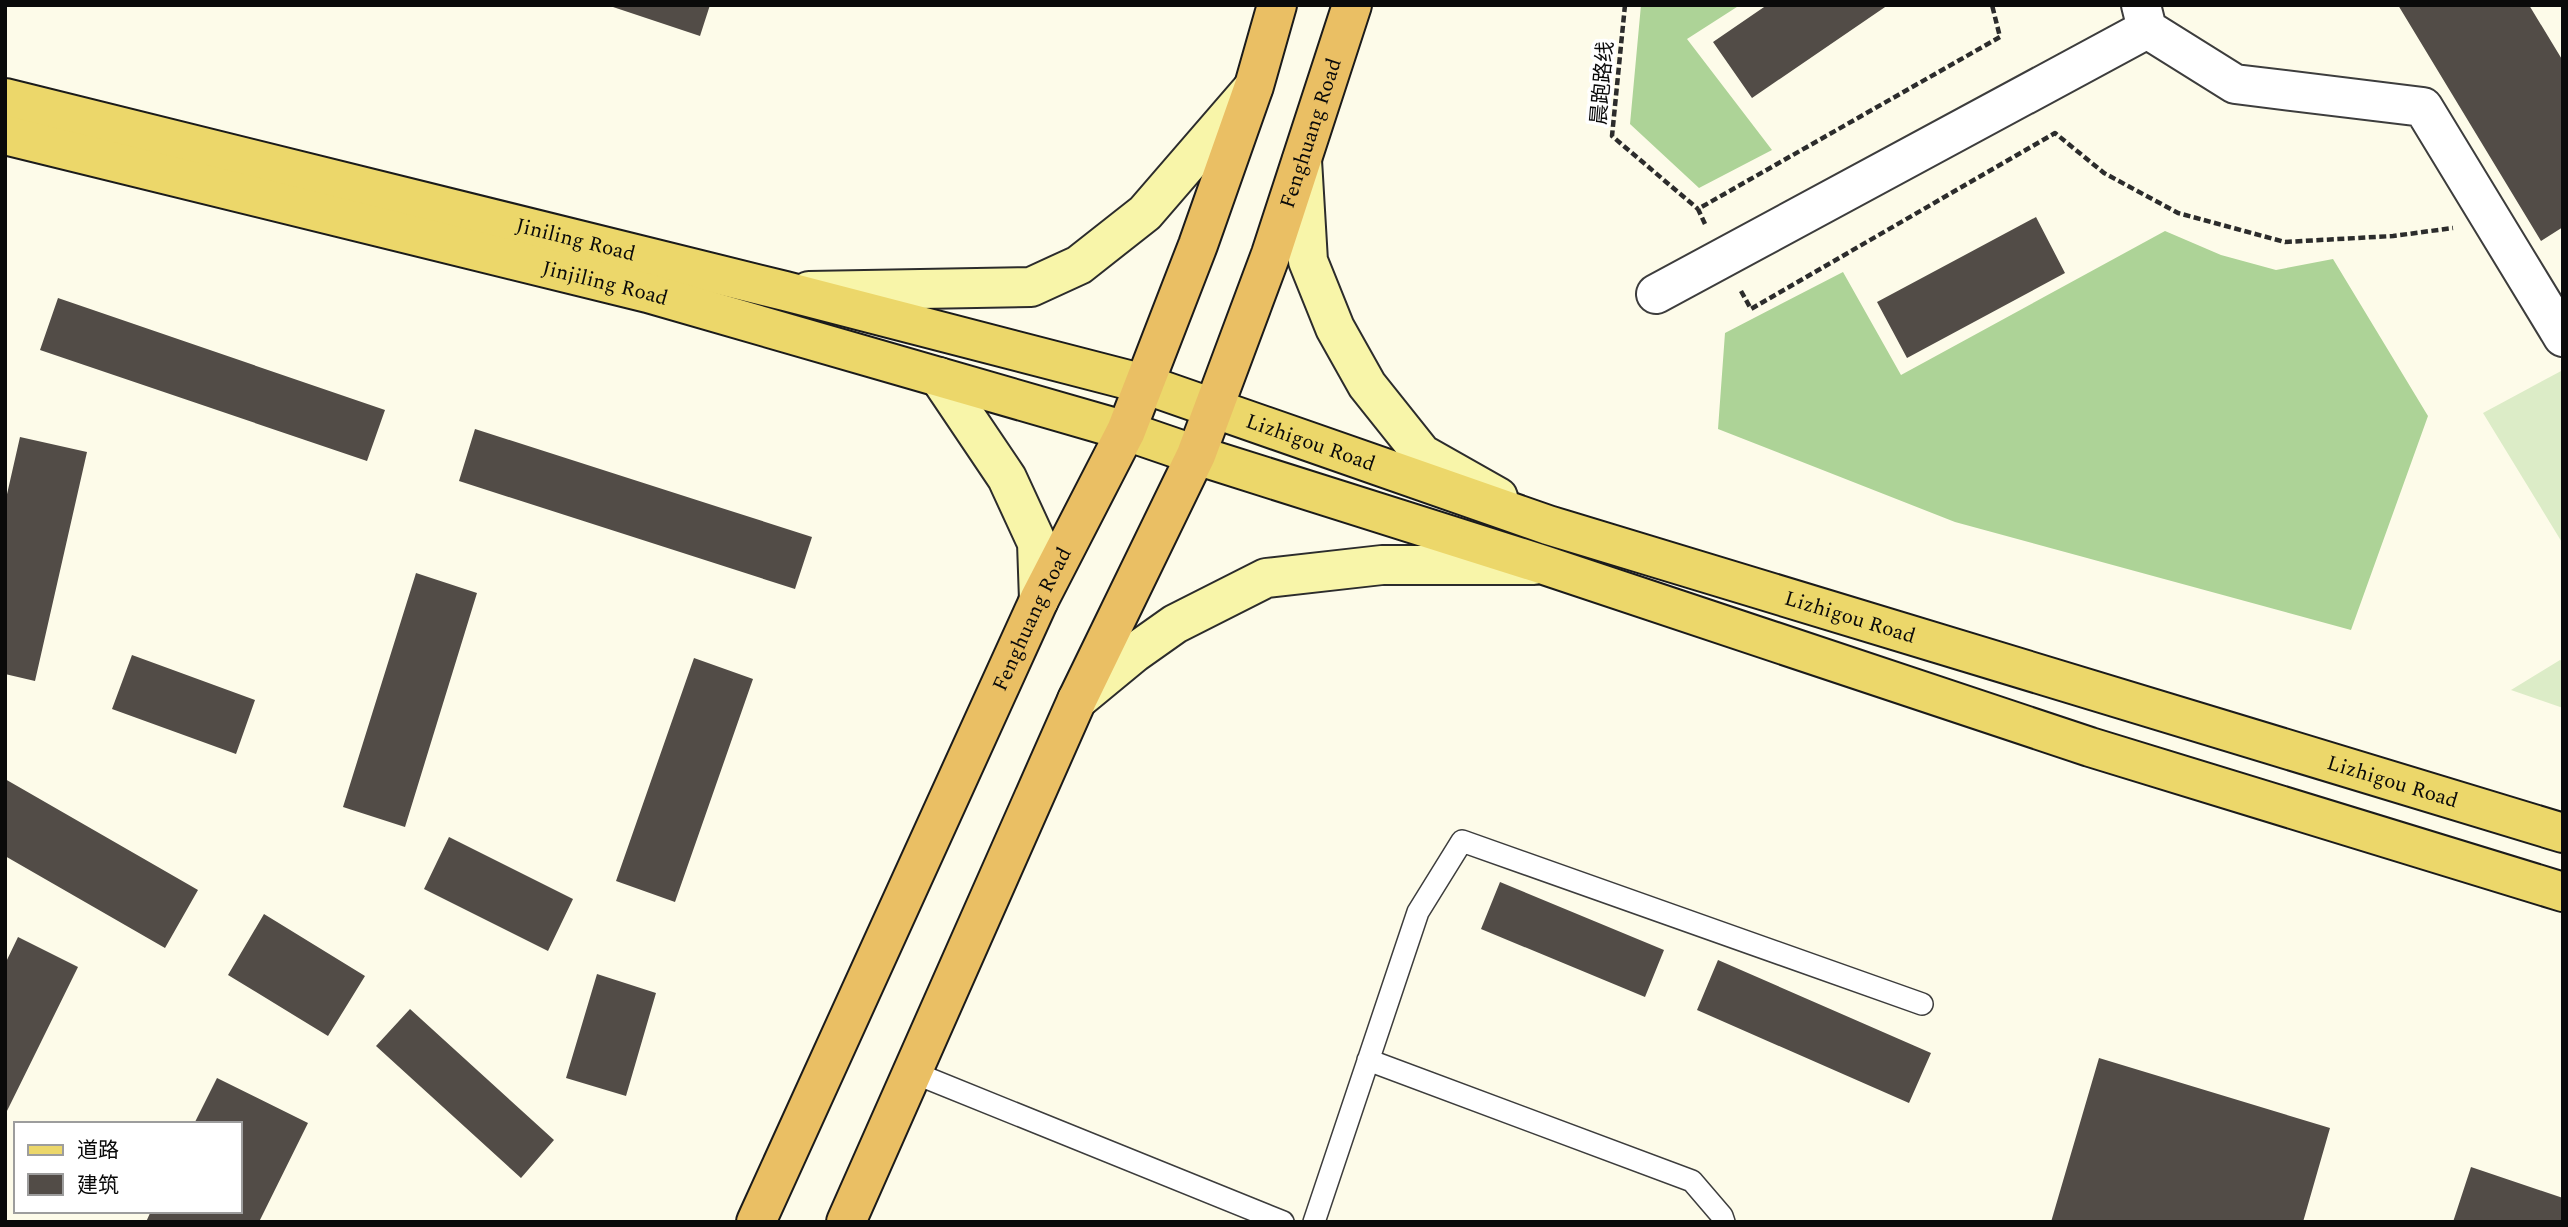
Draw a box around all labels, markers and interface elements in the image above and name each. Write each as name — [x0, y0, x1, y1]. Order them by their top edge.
street label: 晨跑路线 — [1583, 40, 1623, 126]
street label: Fenghuang Road — [1272, 54, 1351, 213]
street label: Jiniling Road — [512, 210, 639, 270]
street label: Jinjiling Road — [539, 253, 672, 315]
street label: Lizhigou Road — [1241, 406, 1380, 481]
street label: Fenghuang Road — [985, 542, 1081, 697]
street label: Lizhigou Road — [1780, 583, 1919, 653]
street label: Lizhigou Road — [2323, 747, 2462, 817]
legend — [14, 1122, 242, 1213]
text: 道路 — [77, 1135, 119, 1167]
text: 建筑 — [77, 1170, 119, 1202]

